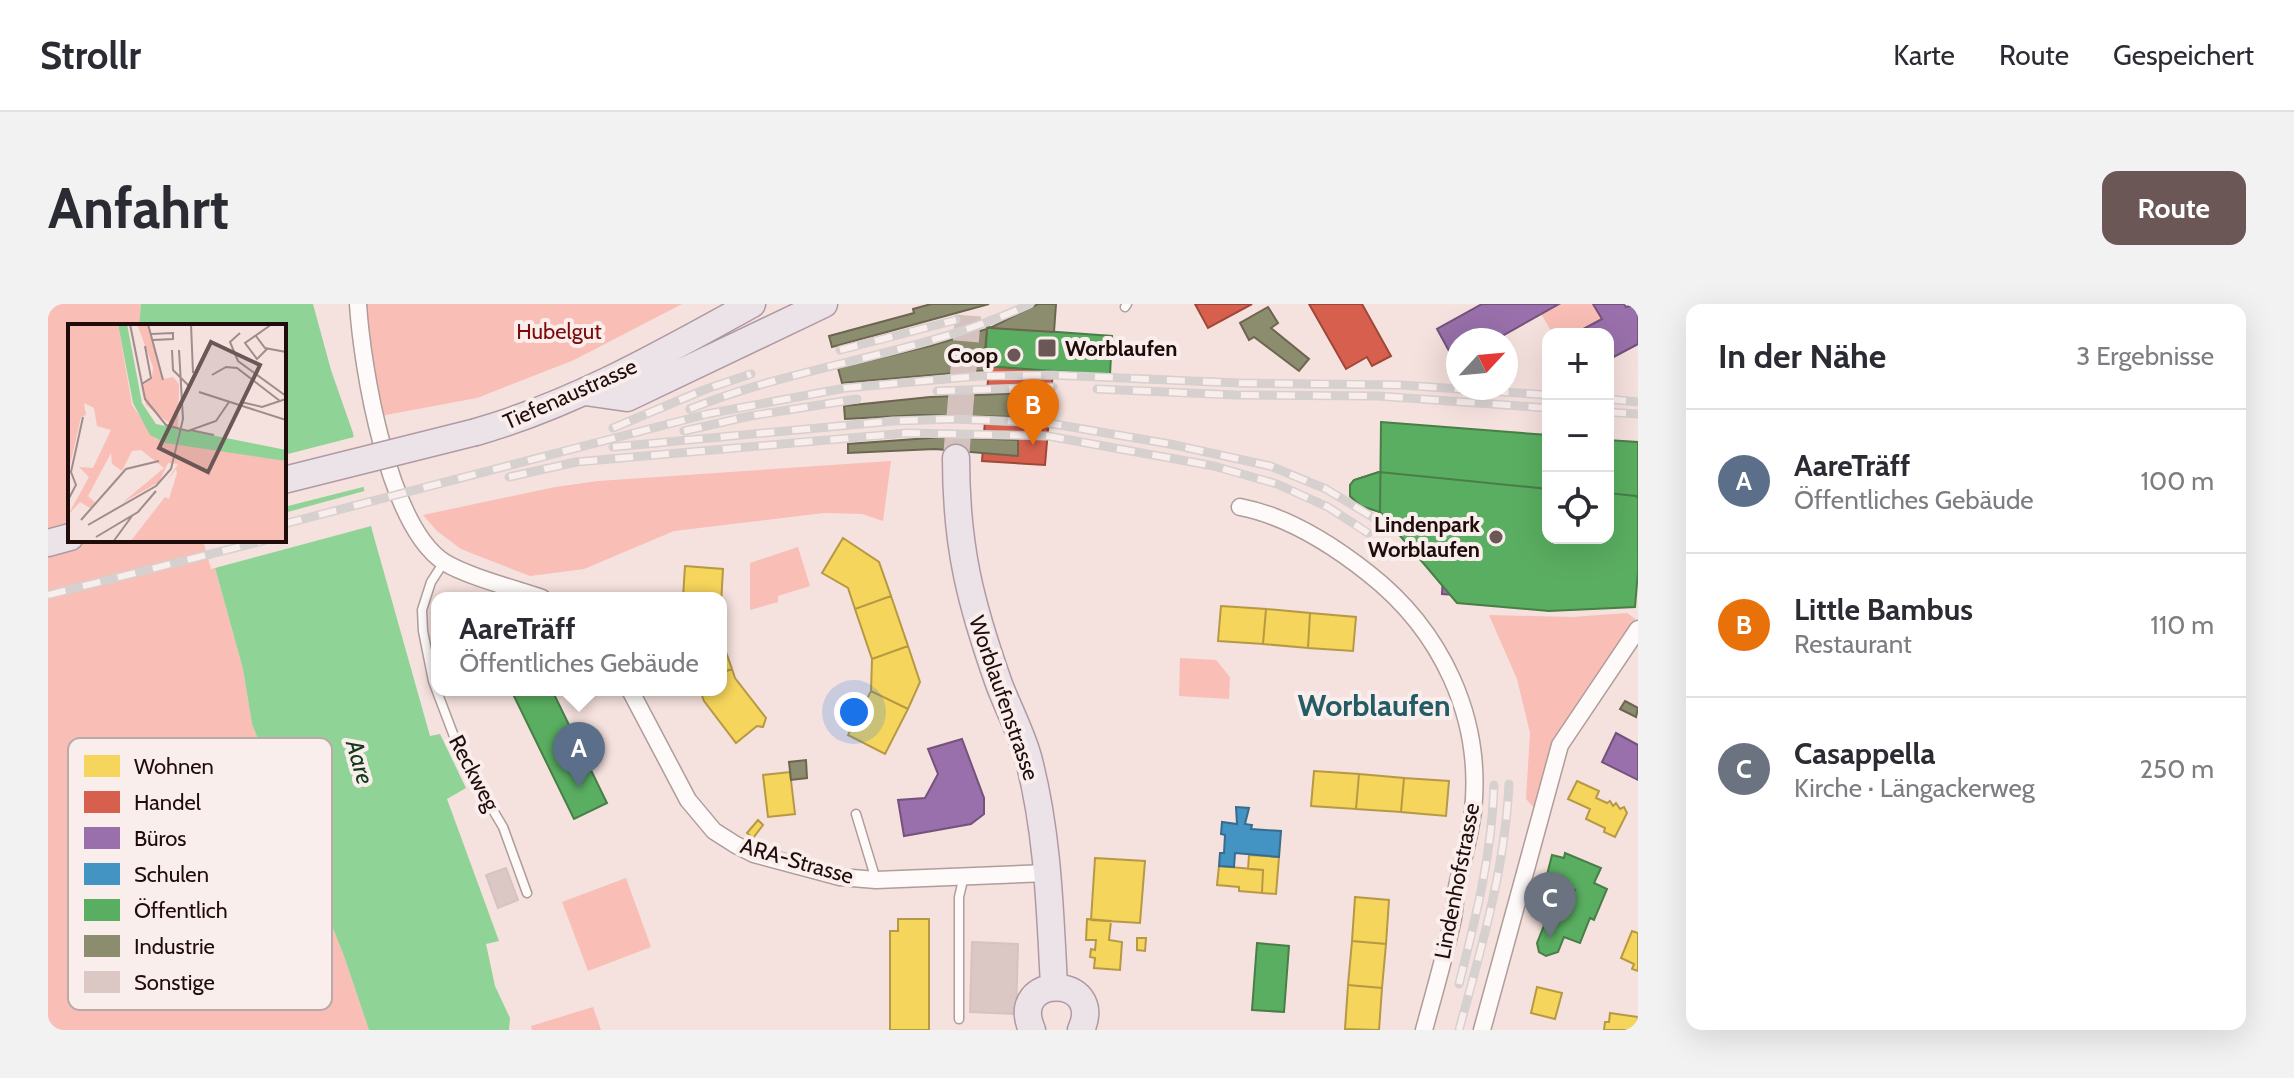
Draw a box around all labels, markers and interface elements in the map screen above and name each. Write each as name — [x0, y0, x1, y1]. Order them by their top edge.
text: Strollr — [40, 32, 141, 79]
text: Karte — [1893, 38, 1955, 72]
text: Route — [1999, 38, 2069, 72]
text: Gespeichert — [2113, 38, 2254, 72]
button: Route — [2102, 171, 2246, 245]
text: Anfahrt — [48, 174, 229, 242]
park label: Hubelgut — [516, 318, 602, 345]
inset map — [68, 324, 286, 542]
north arrow — [1446, 328, 1518, 400]
map controls — [1542, 328, 1614, 544]
button: + — [1542, 328, 1614, 400]
place label: Worblaufen — [1065, 335, 1177, 362]
text: In der Nähe — [1718, 335, 1886, 377]
marker: Worblaufen — [1036, 337, 1058, 359]
text: 3 Ergebnisse — [2076, 340, 2214, 372]
place label: Coop — [947, 342, 998, 369]
marker: Coop — [1005, 346, 1023, 364]
street label: Tiefenaustrasse — [499, 352, 641, 436]
pin: B — [1007, 379, 1059, 445]
button: − — [1542, 400, 1614, 472]
text: AareTräff — [1794, 447, 1910, 484]
text: A — [1736, 465, 1752, 497]
text: 100 m — [2141, 465, 2214, 497]
button: locate — [1542, 472, 1614, 544]
text: Öffentliches Gebäude — [1794, 484, 2034, 516]
place label: Lindenpark Worblaufen — [1368, 511, 1480, 563]
marker: Lindenpark Worblaufen — [1487, 528, 1505, 546]
text: Little Bambus — [1794, 591, 1973, 628]
popup — [431, 592, 727, 696]
text: B — [1736, 609, 1752, 641]
text: 110 m — [2150, 609, 2214, 641]
text: AareTräff — [459, 610, 575, 647]
street label: Worblaufenstrasse — [963, 612, 1045, 784]
text: Restaurant — [1794, 628, 1912, 660]
text: Öffentliches Gebäude — [459, 647, 699, 679]
district label: Worblaufen — [1297, 687, 1451, 724]
your location — [834, 692, 874, 732]
pin: A — [553, 722, 605, 788]
street label: Reckweg — [443, 730, 506, 816]
text: Casappella — [1794, 735, 1935, 772]
water label: Aare — [340, 736, 380, 788]
legend — [68, 738, 332, 1010]
text: Wohnen — [134, 753, 214, 780]
text: C — [1736, 753, 1752, 785]
text: 250 m — [2140, 753, 2214, 785]
text: Kirche · Längackerweg — [1794, 772, 2035, 804]
text: Handel — [134, 789, 202, 816]
street label: Lindenhofstrasse — [1429, 801, 1485, 961]
text: Büros — [134, 825, 186, 852]
street label: ARA-Strasse — [737, 832, 857, 890]
text: Schulen — [134, 861, 209, 888]
pin: C — [1524, 872, 1576, 938]
text: Öffentlich — [134, 897, 228, 924]
text: Industrie — [134, 933, 215, 960]
text: Sonstige — [134, 969, 215, 996]

